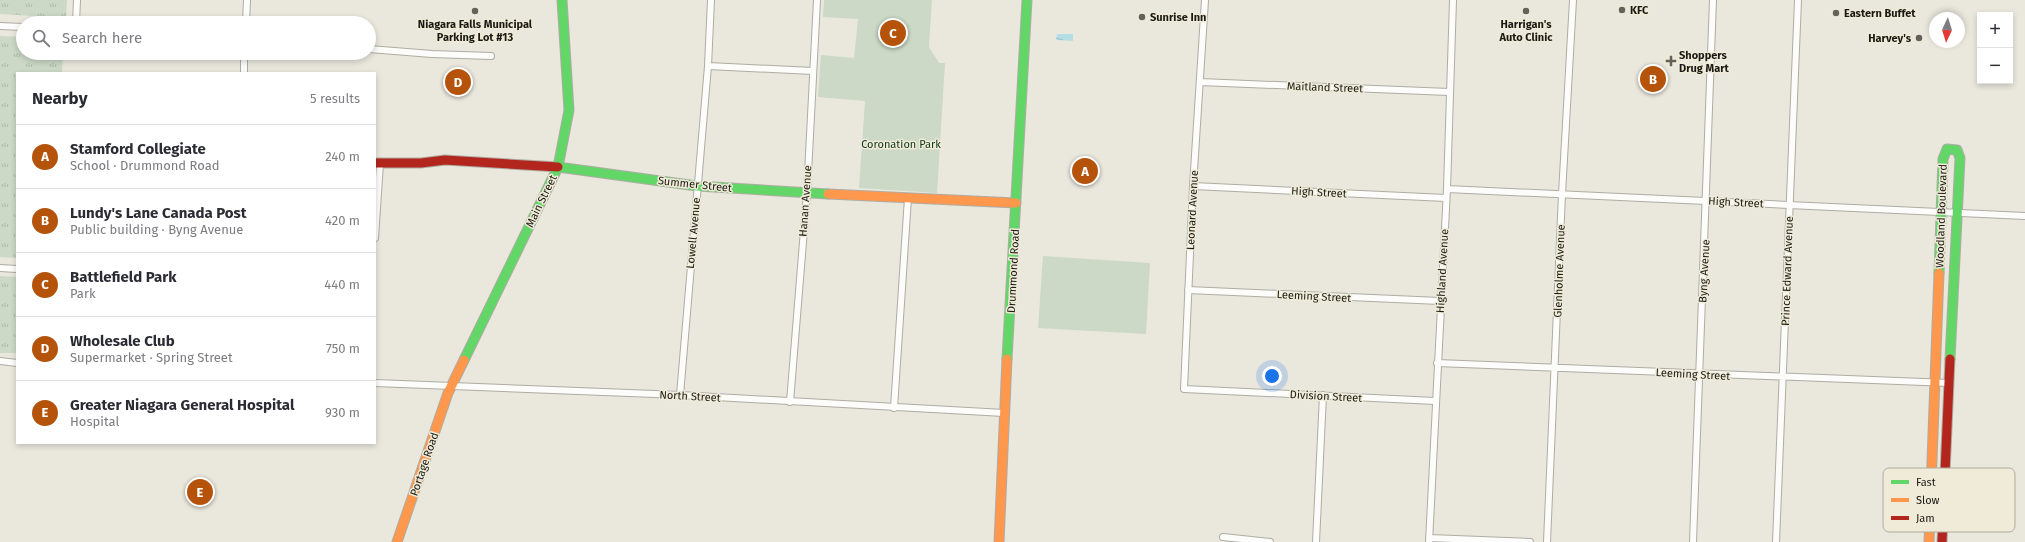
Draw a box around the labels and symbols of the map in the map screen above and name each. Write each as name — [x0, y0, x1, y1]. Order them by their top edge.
place label: KFC — [1630, 4, 1649, 17]
marker: KFC — [1617, 5, 1627, 15]
marker: Niagara Falls Municipal Parking Lot #13 — [470, 6, 480, 16]
marker: Harrigan's Auto Clinic — [1521, 6, 1531, 16]
place label: Eastern Buffet — [1844, 7, 1916, 20]
marker: Eastern Buffet — [1831, 8, 1841, 18]
place label: Sunrise Inn — [1150, 11, 1206, 24]
marker: Sunrise Inn — [1137, 12, 1147, 22]
north arrow — [1929, 12, 1965, 48]
place label: Niagara Falls Municipal Parking Lot #13 — [418, 18, 533, 44]
pin: C — [880, 18, 906, 48]
place label: Harrigan's Auto Clinic — [1498, 18, 1553, 44]
place label: Harvey's — [1868, 32, 1912, 45]
marker: Harvey's — [1914, 33, 1924, 43]
place label: Shoppers Drug Mart — [1679, 49, 1730, 75]
marker: Shoppers Drug Mart — [1666, 56, 1676, 66]
pin: B — [1640, 64, 1666, 94]
pin: D — [445, 67, 471, 97]
street label: Maitland Street — [1287, 80, 1363, 95]
park label: Coronation Park — [861, 138, 941, 151]
pin: A — [1072, 156, 1098, 186]
street label: Woodland Boulevard — [1933, 164, 1950, 268]
street label: Hanan Avenue — [797, 165, 814, 237]
street label: Leonard Avenue — [1184, 170, 1201, 250]
street label: Main Street — [523, 173, 560, 230]
street label: Summer Street — [657, 174, 733, 195]
street label: High Street — [1291, 185, 1347, 200]
street label: High Street — [1708, 195, 1764, 210]
street label: Lowell Avenue — [684, 197, 703, 269]
street label: Prince Edward Avenue — [1779, 216, 1796, 326]
street label: Glenholme Avenue — [1551, 224, 1568, 318]
street label: Drummond Road — [1005, 229, 1022, 313]
street label: Highland Avenue — [1434, 229, 1451, 313]
street label: Byng Avenue — [1696, 239, 1713, 303]
street label: Leeming Street — [1276, 288, 1352, 305]
your location — [1262, 366, 1282, 386]
street label: Leeming Street — [1655, 366, 1731, 383]
street label: North Street — [659, 388, 721, 405]
street label: Division Street — [1289, 388, 1363, 405]
street label: Portage Road — [408, 431, 441, 498]
legend — [1883, 468, 2015, 532]
text: Fast — [1916, 476, 1936, 489]
pin: E — [187, 477, 213, 507]
text: Slow — [1916, 494, 1940, 507]
text: Jam — [1916, 512, 1935, 525]

